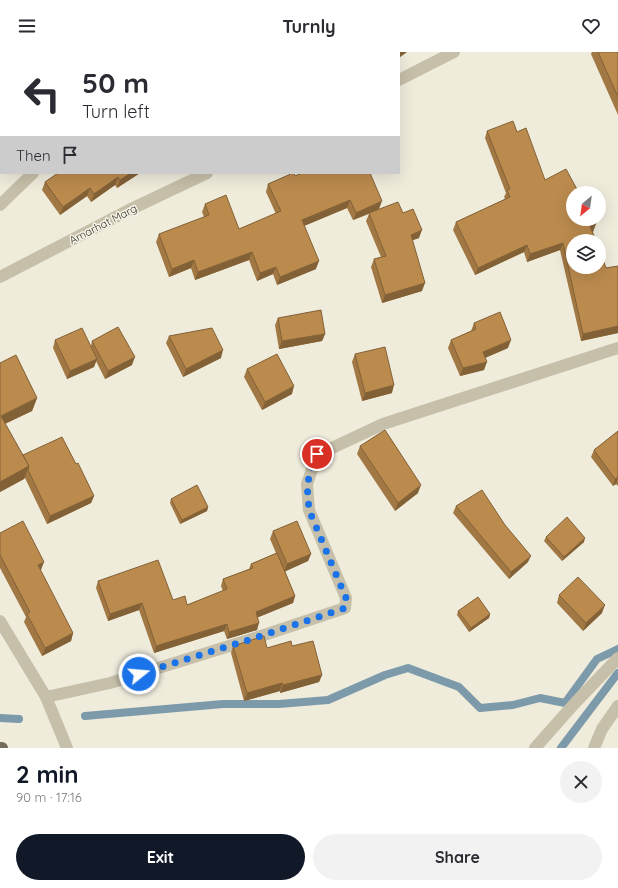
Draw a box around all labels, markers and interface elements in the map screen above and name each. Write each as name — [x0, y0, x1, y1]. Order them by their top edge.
icon: menu — [16, 15, 38, 37]
text: Turnly — [282, 15, 336, 38]
icon: heart — [580, 15, 602, 37]
text: 50 m — [82, 65, 149, 100]
icon: left — [16, 68, 68, 120]
text: Turn left — [82, 100, 150, 123]
icon: arrive — [59, 144, 81, 166]
text: Then — [16, 146, 51, 165]
north arrow — [566, 186, 606, 226]
map controls — [566, 186, 606, 274]
street label: Amarhat Marg — [67, 201, 139, 247]
button: layers — [566, 234, 606, 274]
pin — [300, 437, 334, 471]
icon: arrive — [306, 443, 328, 465]
position arrow — [118, 653, 160, 695]
text: 2 min — [16, 759, 78, 789]
button: close — [560, 761, 602, 803]
text: 90 m · 17:16 — [16, 789, 82, 805]
button: Exit — [16, 834, 305, 880]
button: Share — [313, 834, 602, 880]

